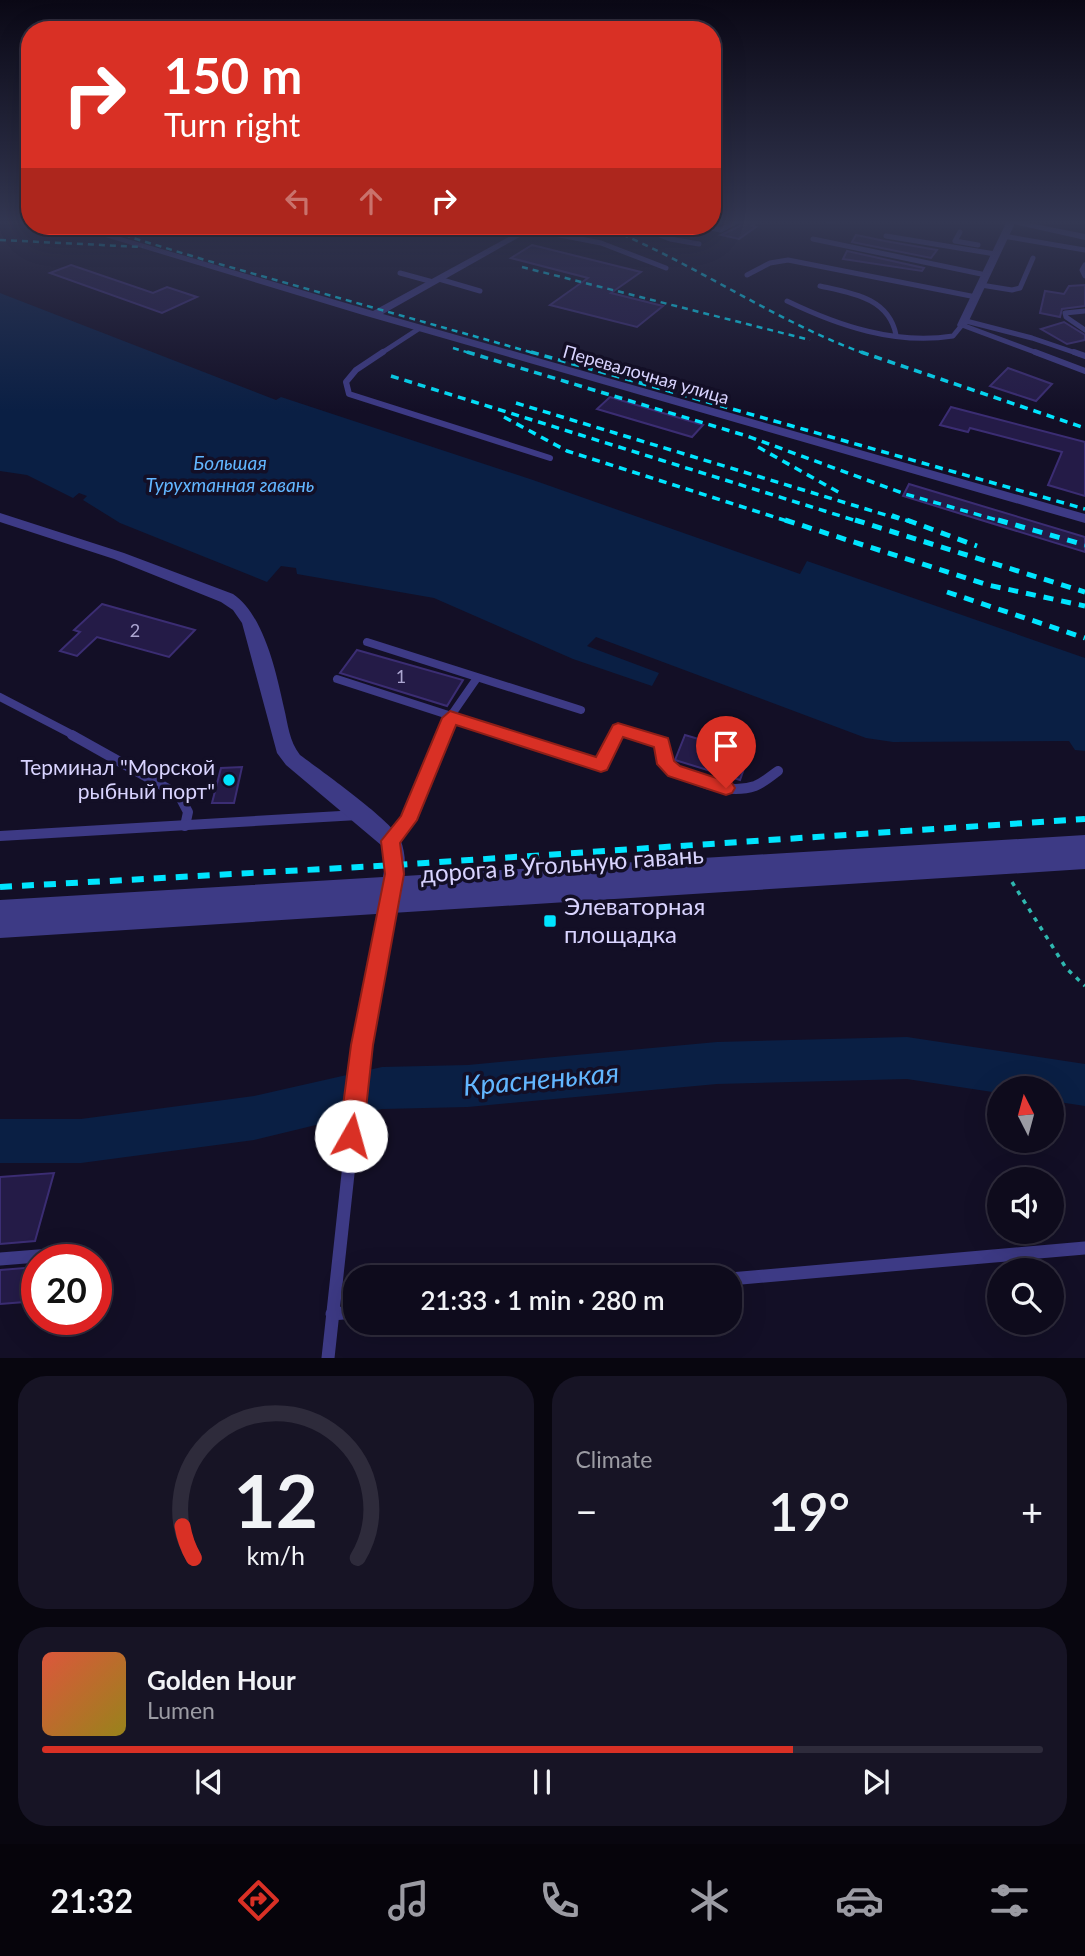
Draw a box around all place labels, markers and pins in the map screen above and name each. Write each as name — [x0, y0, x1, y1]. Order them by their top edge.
pin — [696, 716, 756, 788]
place label: Терминал "Морской рыбный порт" — [20, 754, 215, 803]
marker: Терминал "Морской рыбный порт" — [221, 772, 237, 788]
place label: Элеваторная площадка — [564, 891, 705, 948]
marker: Элеваторная площадка — [542, 913, 558, 929]

